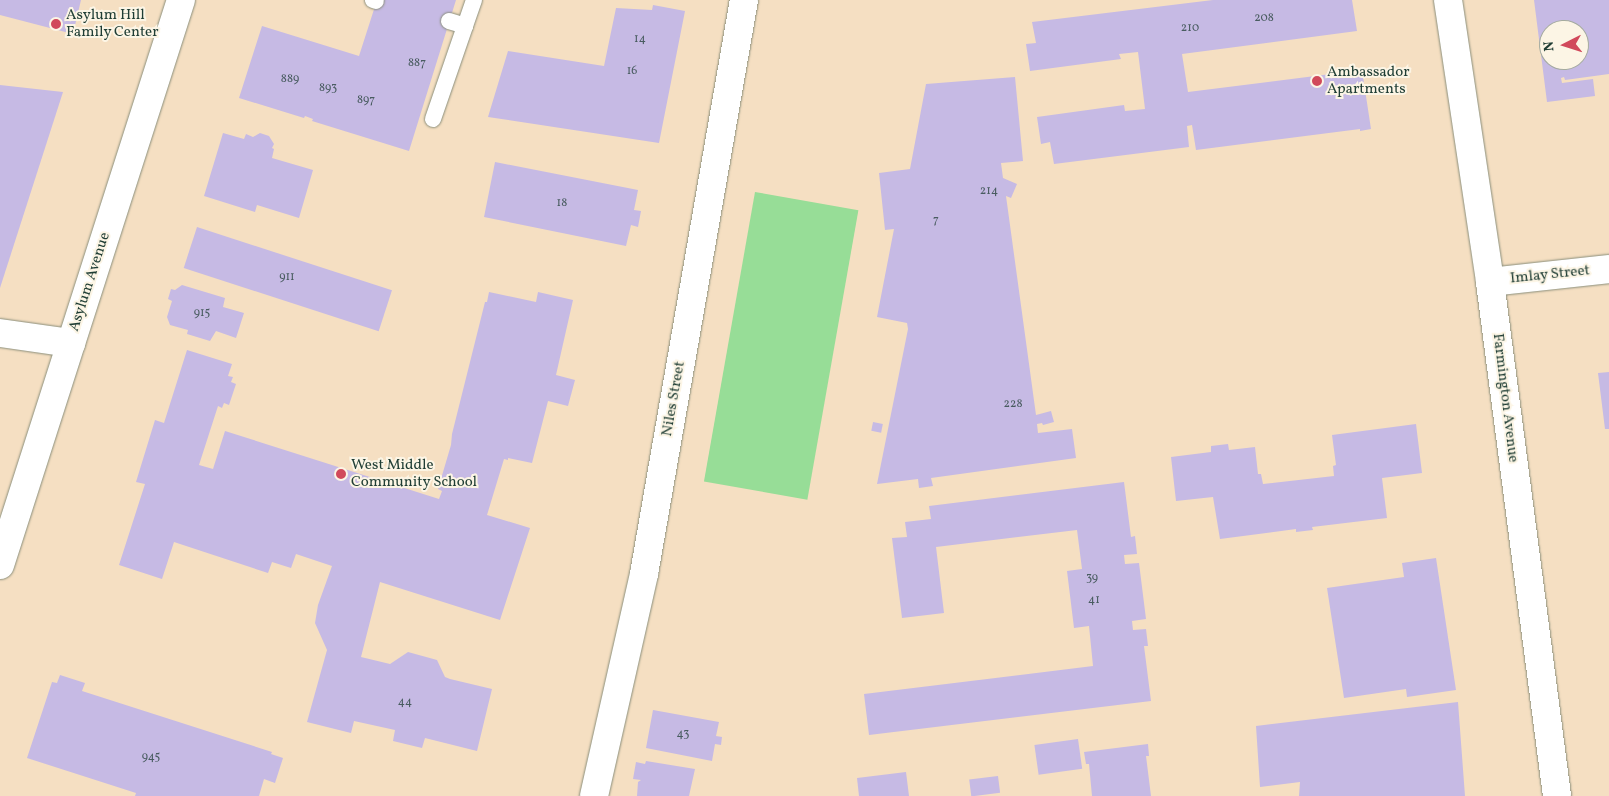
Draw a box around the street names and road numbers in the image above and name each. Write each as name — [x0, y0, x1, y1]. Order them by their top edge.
street label: Asylum Avenue — [66, 230, 114, 334]
street label: Imlay Street — [1509, 262, 1591, 288]
street label: Farmington Avenue — [1488, 332, 1522, 464]
street label: Niles Street — [659, 360, 689, 438]

